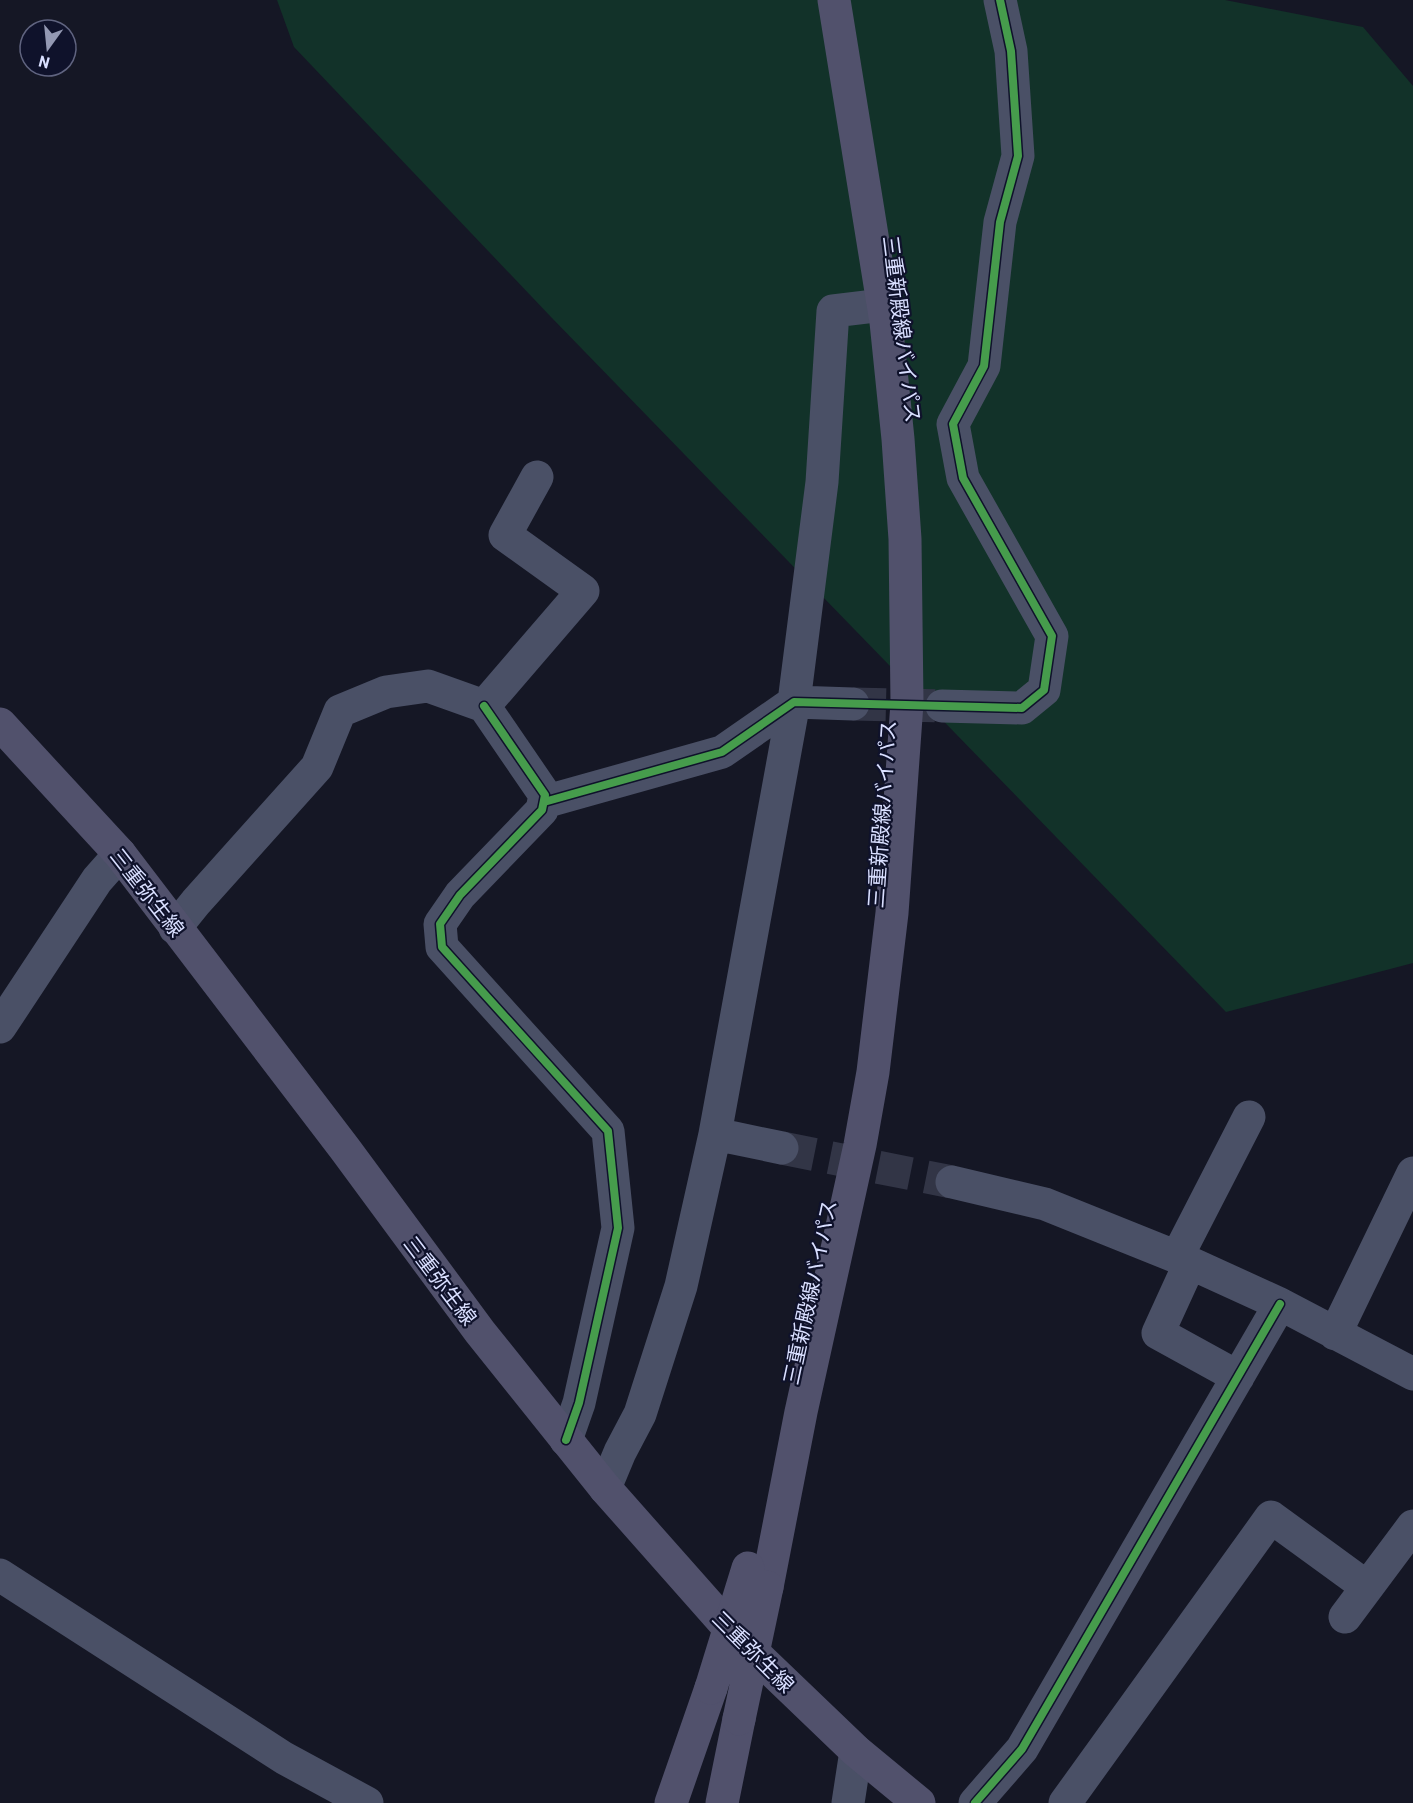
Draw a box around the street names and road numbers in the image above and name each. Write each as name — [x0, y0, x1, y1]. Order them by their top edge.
street label: 三重新殿線バイパス — [879, 234, 927, 424]
street label: 三重新殿線バイパス — [862, 719, 900, 909]
street label: 三重弥生線 — [106, 843, 190, 941]
street label: 三重新殿線バイパス — [777, 1197, 841, 1387]
street label: 三重弥生線 — [399, 1231, 483, 1329]
street label: 三重弥生線 — [708, 1605, 800, 1697]

